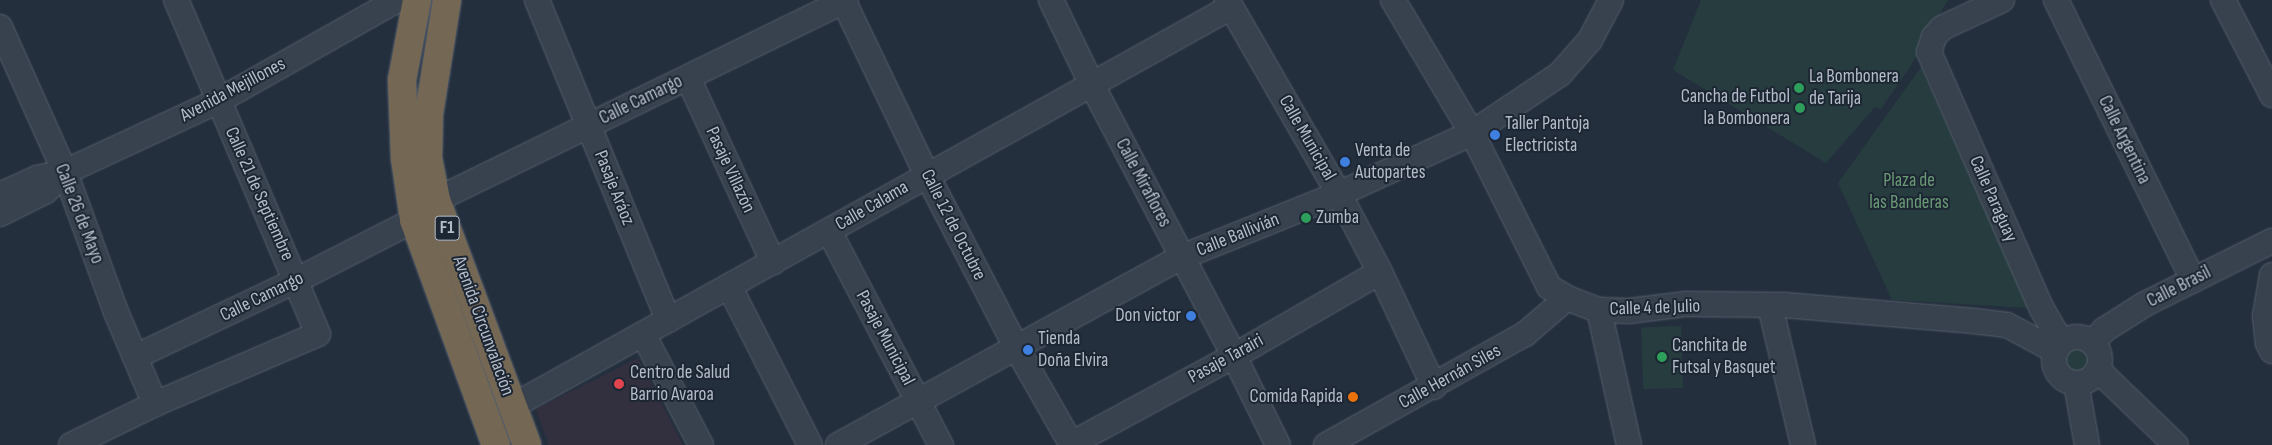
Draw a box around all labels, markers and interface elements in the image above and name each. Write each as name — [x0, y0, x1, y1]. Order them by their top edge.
street label: Avenida Mejillones — [176, 53, 290, 127]
place label: La Bombonera de Tarija — [1809, 66, 1899, 110]
street label: Calle Camargo — [596, 70, 686, 130]
marker: La Bombonera de Tarija — [1793, 82, 1805, 94]
place label: Cancha de Futbol la Bombonera — [1681, 86, 1790, 130]
street label: Calle Municipal — [1273, 91, 1341, 185]
street label: Calle Argentina — [2093, 92, 2155, 188]
marker: Cancha de Futbol la Bombonera — [1794, 102, 1806, 114]
place label: Taller Pantoja Electricista — [1505, 113, 1590, 157]
street label: Pasaje Villazón — [700, 123, 760, 217]
street label: Calle 21 de Septiembre — [219, 124, 299, 264]
marker: Taller Pantoja Electricista — [1489, 129, 1501, 141]
street label: Calle Miraflores — [1110, 135, 1176, 231]
place label: Venta de Autopartes — [1355, 140, 1426, 184]
street label: Pasaje Aráoz — [589, 147, 639, 229]
street label: Calle Paraguay — [1964, 153, 2022, 245]
marker: Venta de Autopartes — [1339, 156, 1351, 168]
street label: Calle 26 de Mayo — [50, 161, 108, 267]
street label: Calle 12 de Octubre — [915, 166, 991, 284]
park label: Plaza de las Banderas — [1869, 170, 1949, 214]
street label: Calle Calama — [831, 176, 913, 236]
place label: Zumba — [1316, 207, 1359, 229]
street label: Calle Ballivián — [1193, 208, 1283, 262]
road number: F1 — [434, 212, 460, 244]
marker: Zumba — [1300, 212, 1312, 224]
street label: Avenida Circunvalación — [447, 253, 519, 399]
street label: Calle Brasil — [2143, 261, 2215, 313]
street label: Calle Camargo — [217, 267, 307, 327]
street label: Pasaje Municipal — [851, 287, 919, 389]
street label: Calle 4 de Julio — [1609, 295, 1701, 321]
place label: Don victor — [1115, 305, 1181, 327]
marker: Don victor — [1185, 310, 1197, 322]
place label: Tienda Doña Elvira — [1038, 328, 1108, 372]
street label: Pasaje Tarairi — [1185, 329, 1267, 389]
place label: Canchita de Futsal y Basquet — [1672, 335, 1776, 379]
street label: Calle Hernán Siles — [1395, 340, 1505, 414]
marker: Tienda Doña Elvira — [1022, 344, 1034, 356]
marker: Canchita de Futsal y Basquet — [1656, 351, 1668, 363]
place label: Centro de Salud Barrio Avaroa — [630, 362, 730, 406]
marker: Centro de Salud Barrio Avaroa — [612, 377, 626, 391]
place label: Comida Rapida — [1250, 386, 1343, 408]
marker: Comida Rapida — [1347, 391, 1359, 403]

